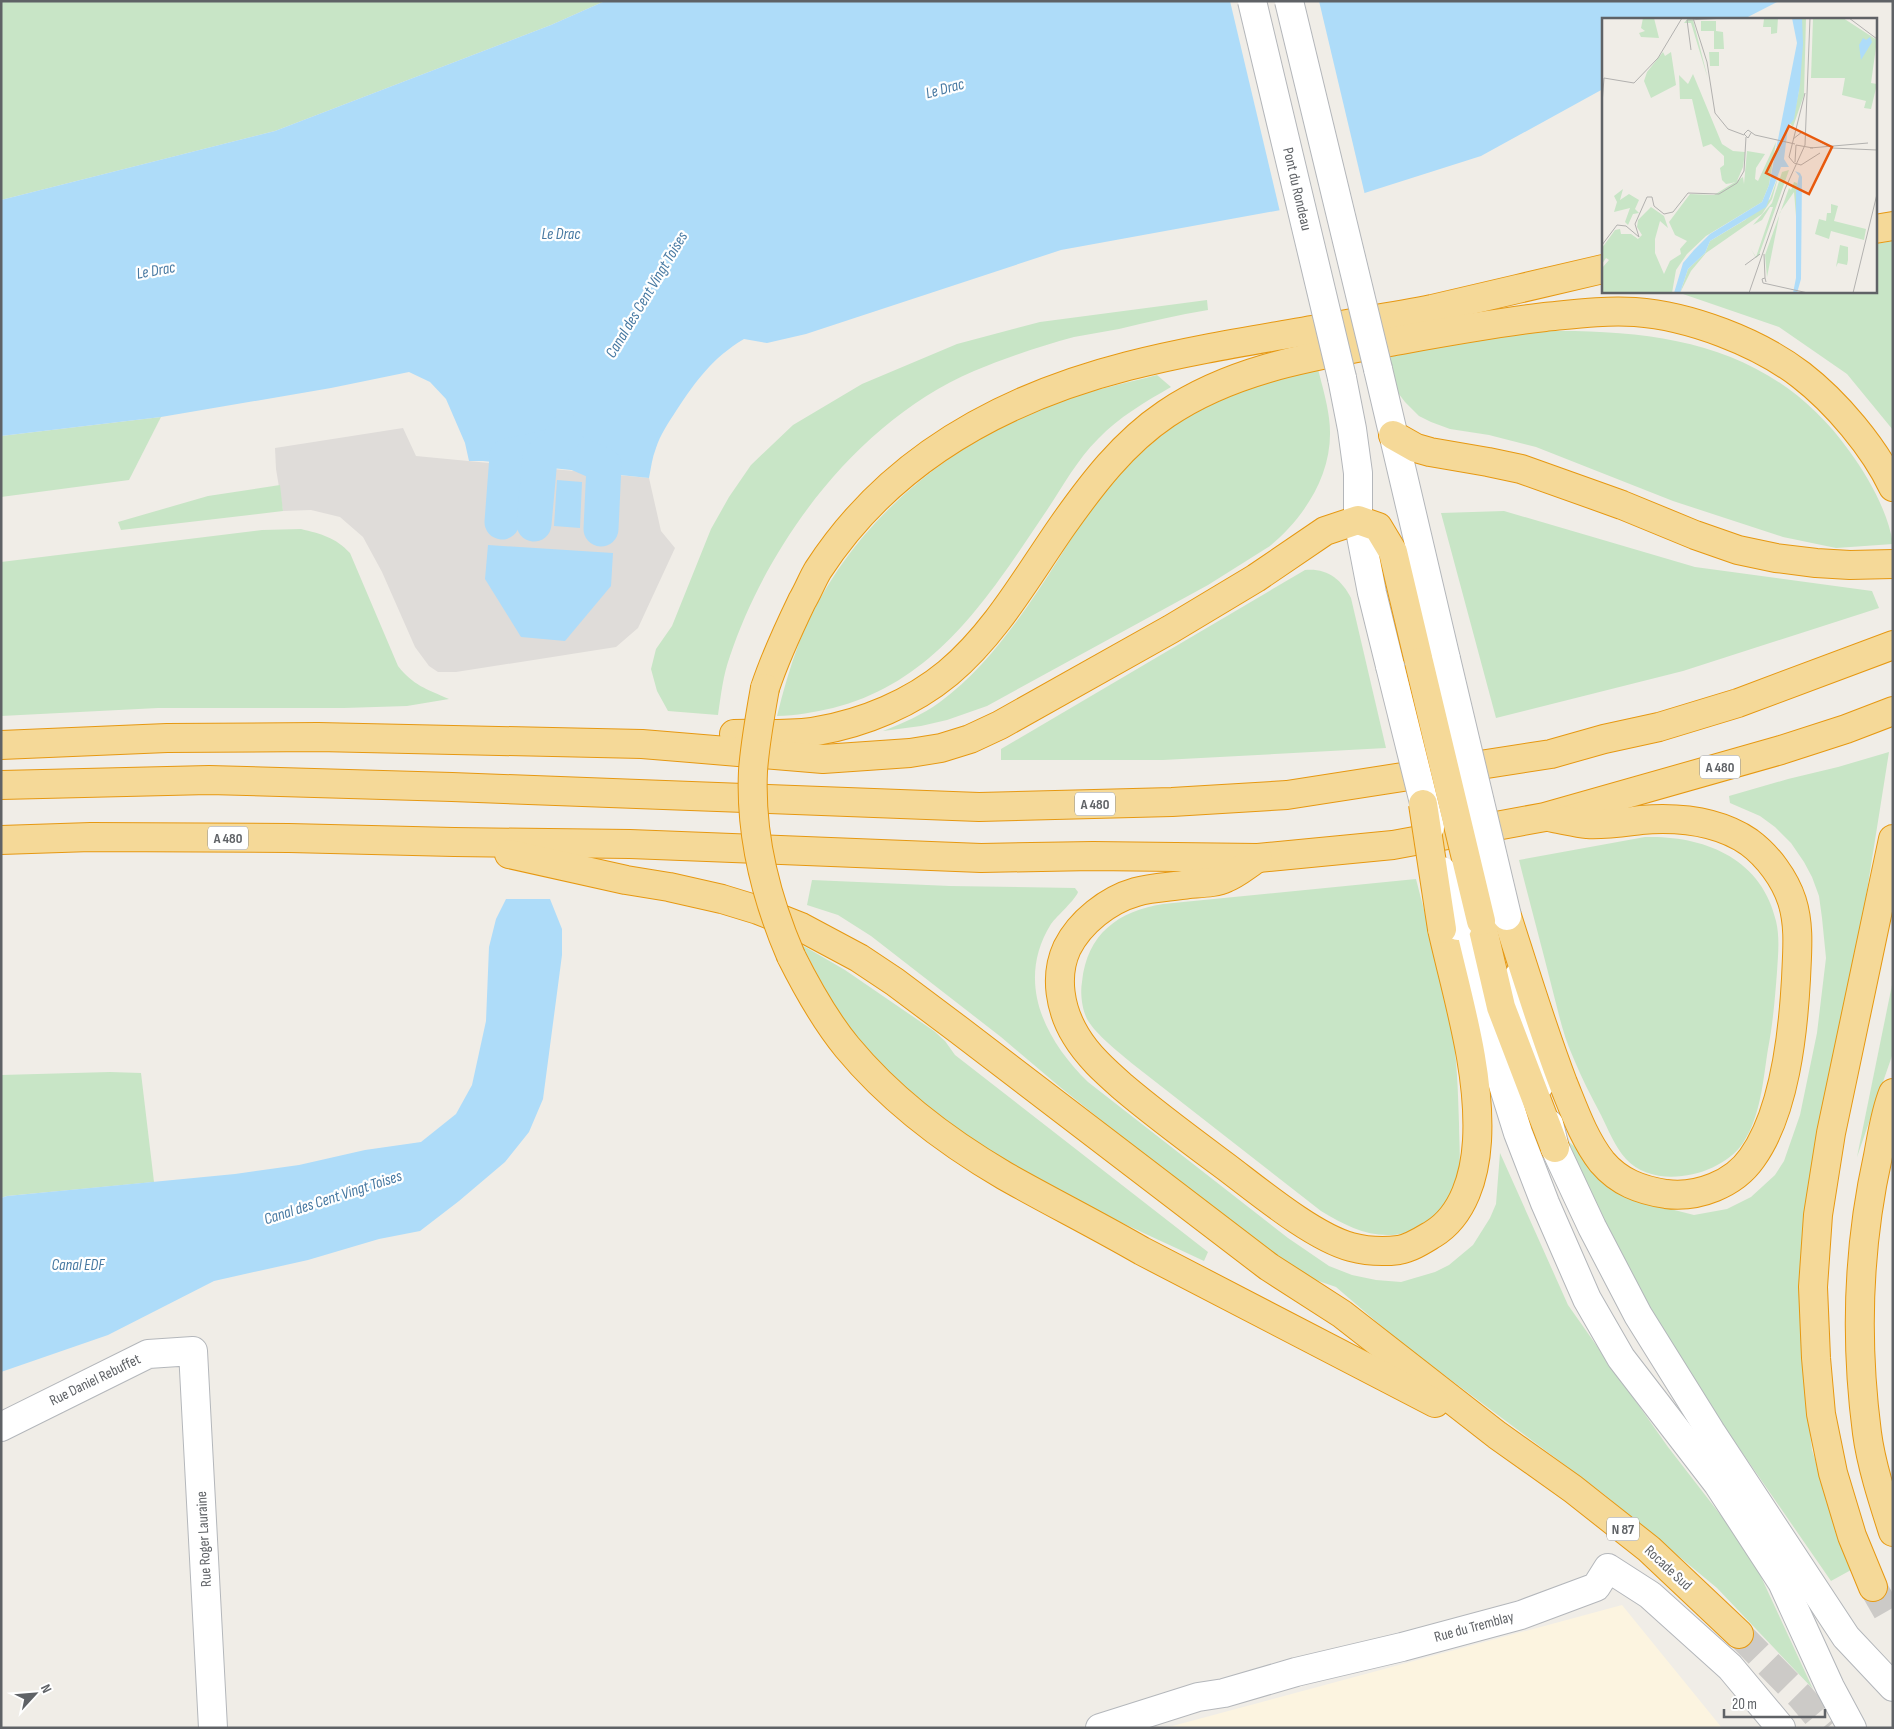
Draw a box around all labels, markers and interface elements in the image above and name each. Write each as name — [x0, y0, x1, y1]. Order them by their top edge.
inset map — [1602, 18, 1876, 292]
water label: Le Drac — [924, 75, 967, 103]
street label: Pont du Rondeau — [1278, 146, 1316, 232]
water label: Le Drac — [541, 225, 581, 244]
water label: Canal des Cent Vingt Toises — [602, 228, 692, 362]
water label: Le Drac — [135, 258, 178, 284]
road number: A 480 — [1700, 756, 1740, 779]
road number: A 480 — [1075, 792, 1115, 816]
road number: A 480 — [208, 826, 248, 850]
water label: Canal des Cent Vingt Toises — [262, 1167, 405, 1229]
water label: Canal EDF — [52, 1256, 105, 1275]
street label: Rue Daniel Rebuffet — [46, 1350, 144, 1410]
street label: Rue Roger Lauraine — [192, 1491, 216, 1587]
road number: N 87 — [1607, 1518, 1639, 1540]
street label: Rocade Sud — [1640, 1541, 1696, 1595]
street label: Rue du Tremblay — [1432, 1607, 1516, 1647]
north arrow — [10, 1669, 60, 1719]
text: N — [37, 1681, 56, 1696]
scale bar — [1724, 1686, 1825, 1718]
text: 20 m — [1732, 1695, 1757, 1714]

